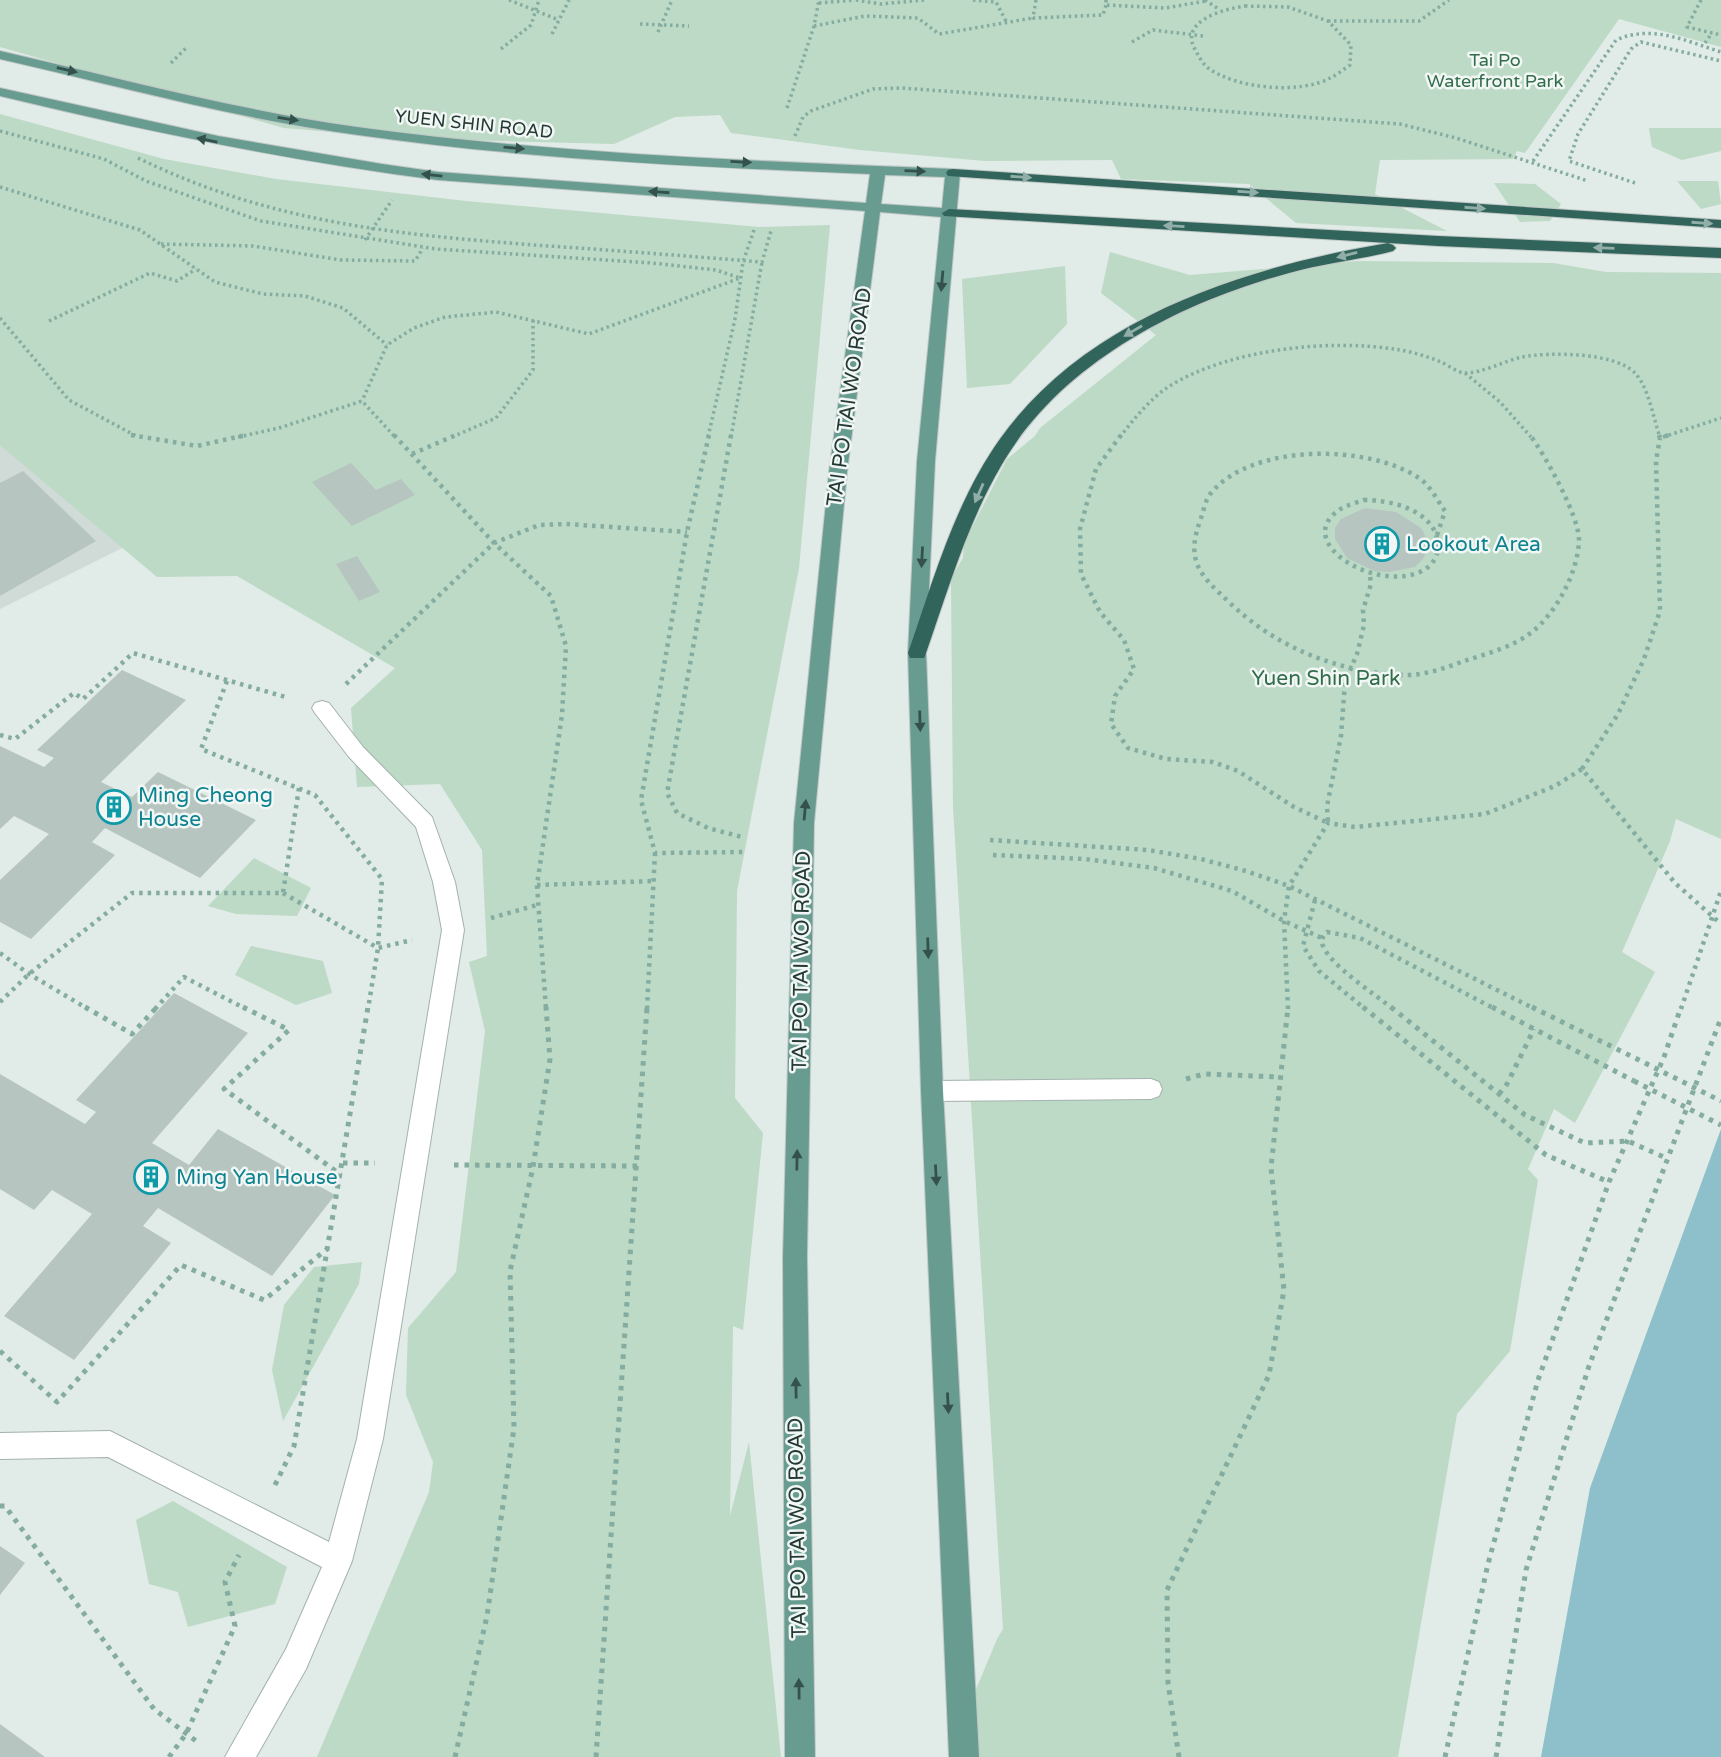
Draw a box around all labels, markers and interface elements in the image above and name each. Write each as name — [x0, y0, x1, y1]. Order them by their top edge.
park label: Tai Po Waterfront Park — [1427, 49, 1563, 92]
one-way arrow — [56, 64, 78, 75]
street label: YUEN SHIN ROAD — [394, 105, 554, 143]
one-way arrow — [278, 114, 300, 125]
one-way arrow — [196, 135, 218, 146]
one-way arrow — [503, 143, 525, 154]
one-way arrow — [730, 157, 752, 168]
one-way arrow — [905, 166, 927, 177]
one-way arrow — [421, 169, 443, 180]
one-way arrow — [1010, 172, 1032, 183]
one-way arrow — [648, 186, 670, 197]
one-way arrow — [1237, 187, 1259, 198]
one-way arrow — [1464, 203, 1486, 214]
one-way arrow — [1691, 218, 1713, 229]
one-way arrow — [1163, 220, 1185, 231]
one-way arrow — [1593, 242, 1615, 253]
one-way arrow — [1336, 250, 1358, 261]
one-way arrow — [936, 270, 947, 292]
street label: TAI PO TAI WO ROAD — [822, 286, 877, 508]
one-way arrow — [1124, 325, 1143, 337]
one-way arrow — [973, 482, 984, 503]
building icon: Lookout Area — [1363, 525, 1401, 563]
place label: Lookout Area — [1406, 532, 1541, 557]
one-way arrow — [916, 546, 927, 568]
park label: Yuen Shin Park — [1252, 666, 1400, 691]
one-way arrow — [914, 710, 926, 732]
place label: Ming Cheong House — [138, 783, 273, 832]
building icon: Ming Cheong House — [95, 788, 133, 826]
one-way arrow — [800, 799, 811, 821]
street label: TAI PO TAI WO ROAD — [787, 850, 816, 1072]
one-way arrow — [922, 937, 933, 959]
one-way arrow — [791, 1149, 803, 1171]
building icon: Ming Yan House — [132, 1158, 170, 1196]
place label: Ming Yan House — [176, 1165, 338, 1190]
one-way arrow — [931, 1165, 942, 1187]
one-way arrow — [790, 1377, 802, 1399]
one-way arrow — [943, 1392, 954, 1414]
street label: TAI PO TAI WO ROAD — [783, 1417, 812, 1639]
one-way arrow — [793, 1678, 805, 1700]

